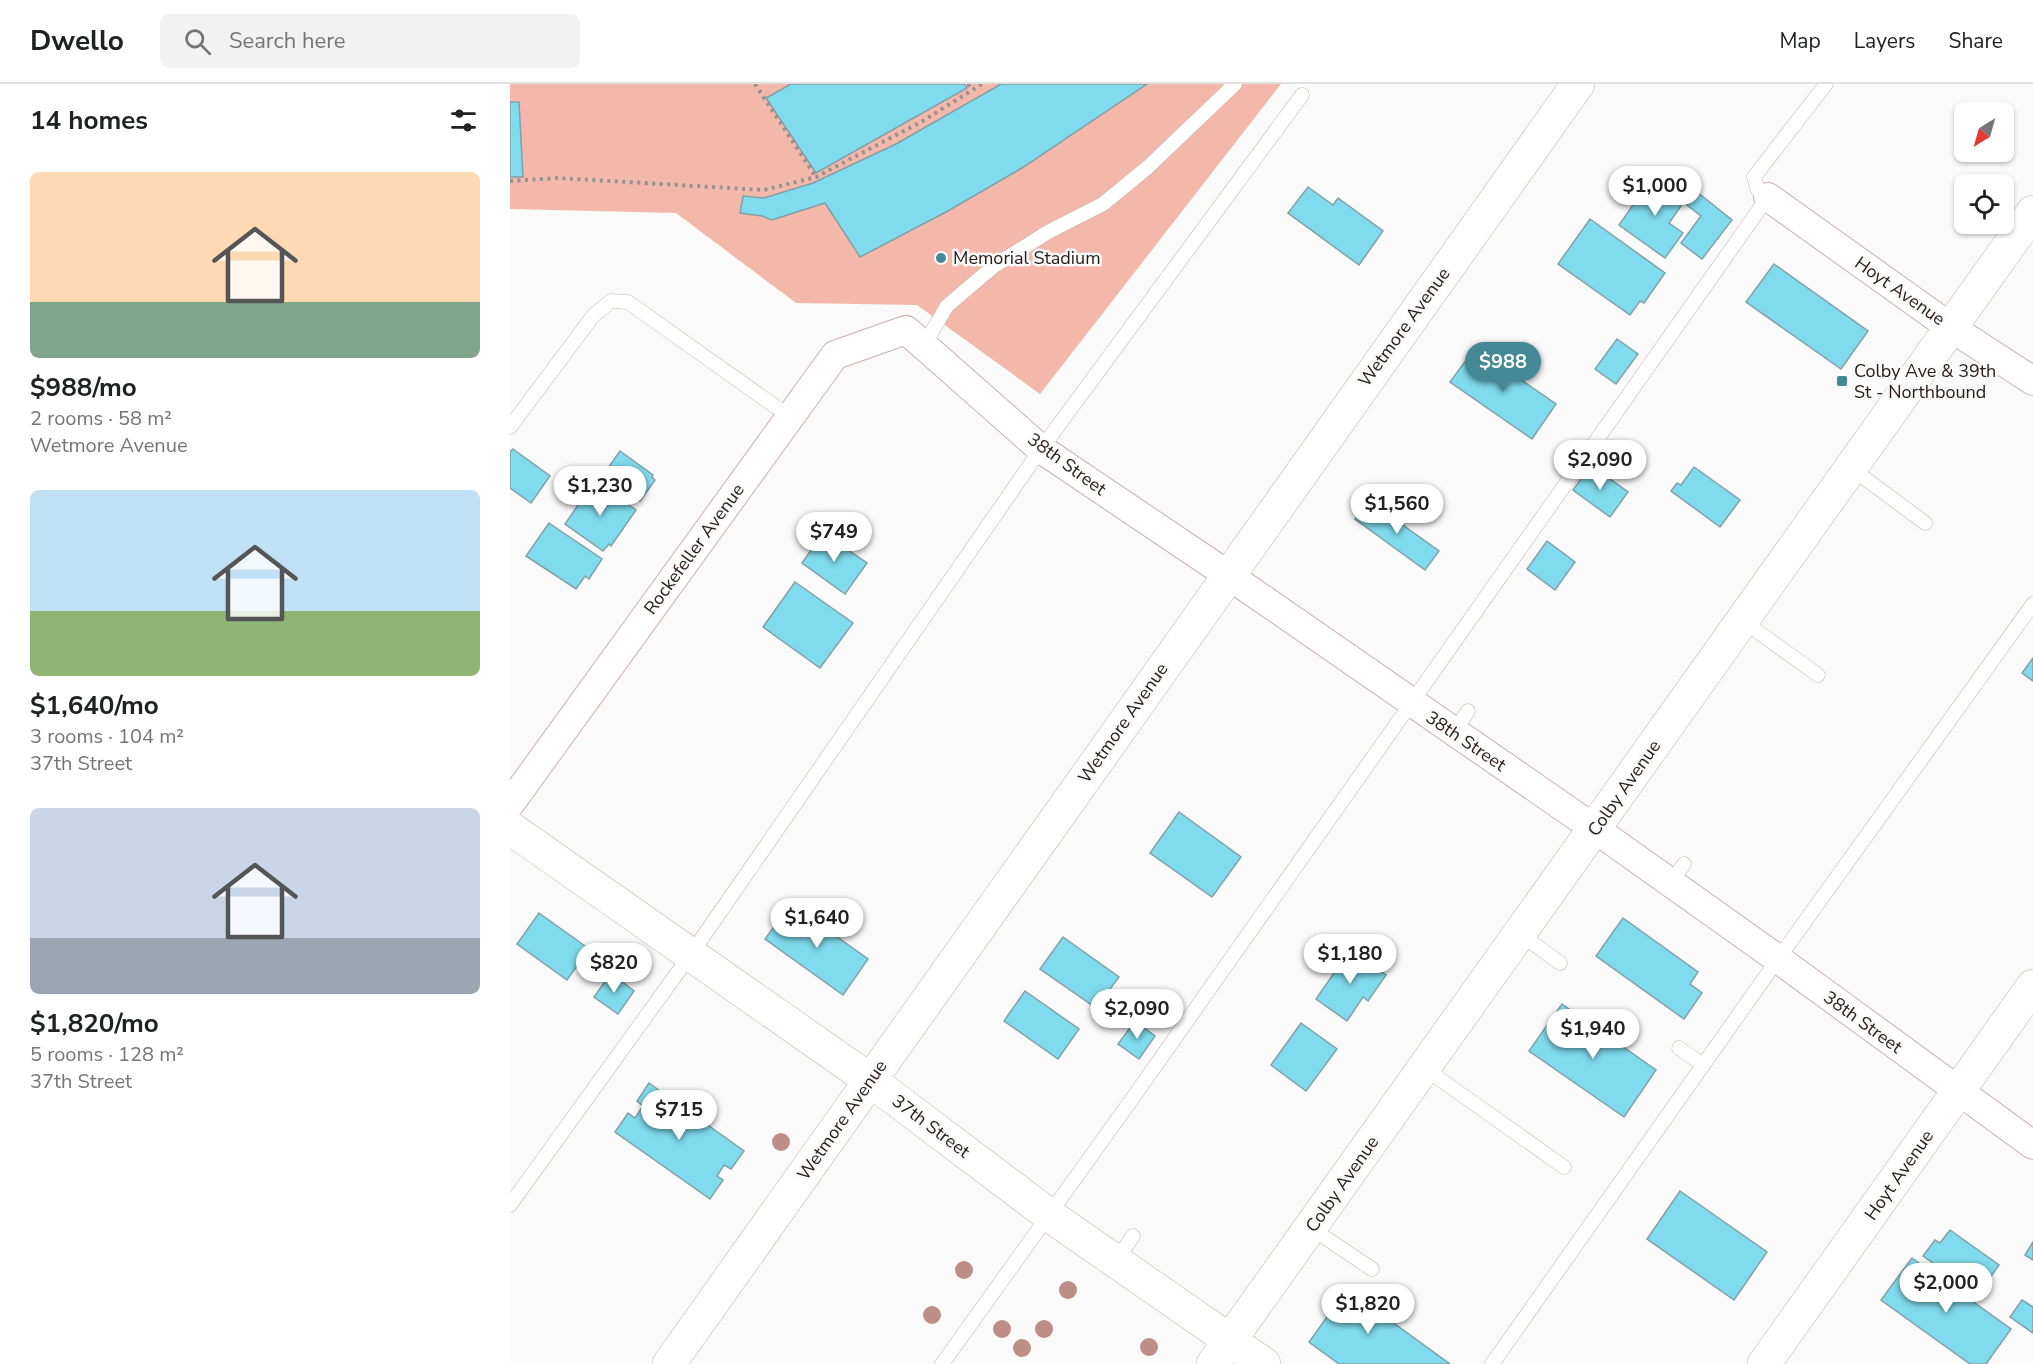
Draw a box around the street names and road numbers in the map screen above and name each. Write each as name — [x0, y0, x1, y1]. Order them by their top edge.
street label: Hoyt Avenue — [1850, 251, 1950, 331]
street label: Wetmore Avenue — [1353, 263, 1455, 391]
street label: 38th Street — [1023, 427, 1112, 501]
street label: Rockefeller Avenue — [638, 479, 750, 619]
street label: Wetmore Avenue — [1072, 658, 1174, 788]
street label: 38th Street — [1421, 705, 1511, 777]
street label: Colby Avenue — [1582, 735, 1666, 841]
street label: 38th Street — [1819, 985, 1908, 1059]
street label: Wetmore Avenue — [791, 1055, 893, 1185]
street label: 37th Street — [887, 1089, 975, 1164]
street label: Hoyt Avenue — [1859, 1125, 1939, 1225]
street label: Colby Avenue — [1300, 1131, 1384, 1237]

